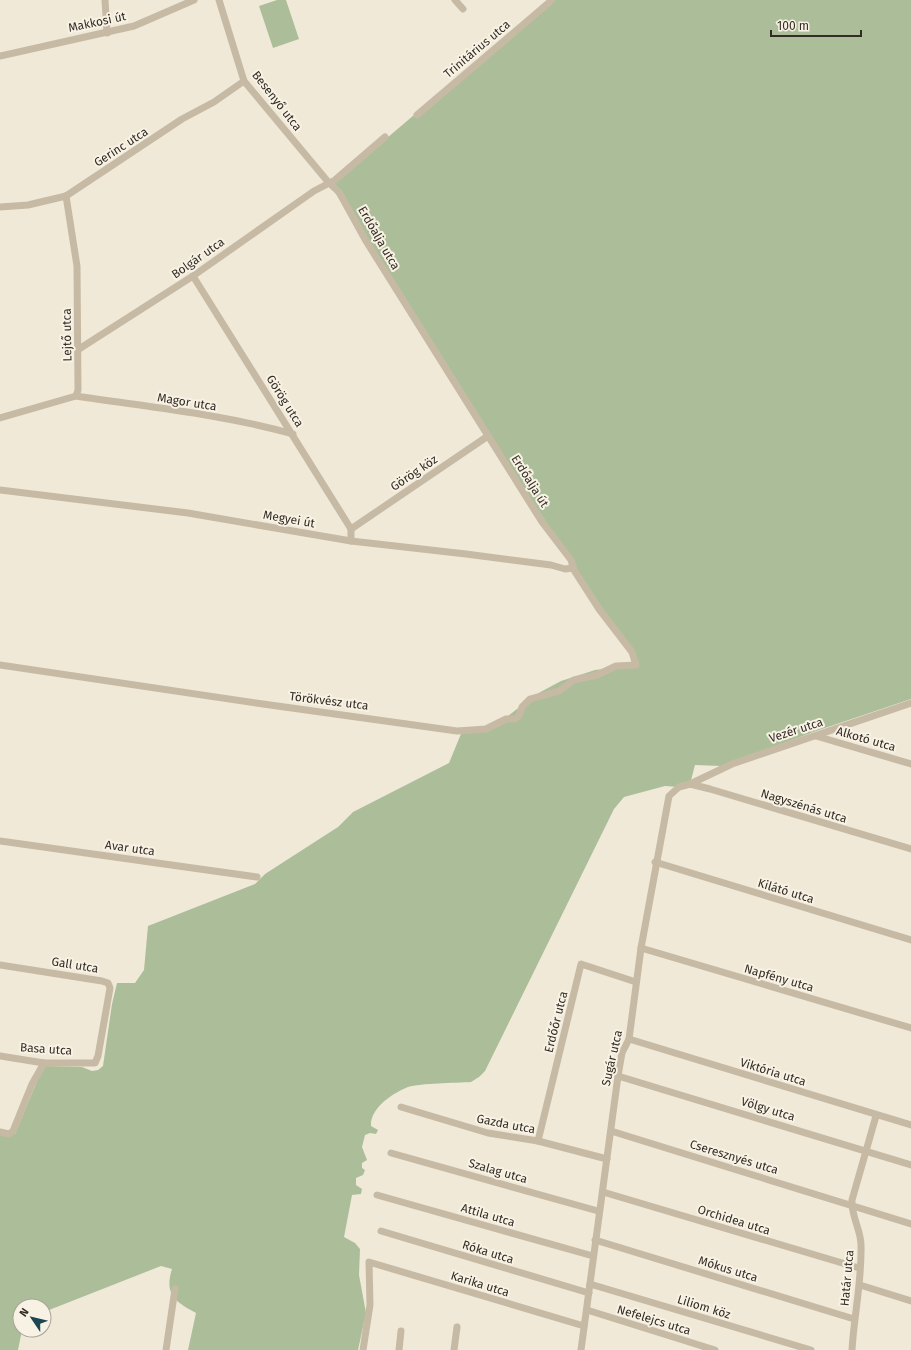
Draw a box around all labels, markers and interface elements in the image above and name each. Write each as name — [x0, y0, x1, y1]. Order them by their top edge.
street label: Makkosi út — [67, 9, 128, 35]
scale bar — [771, 12, 861, 38]
street label: Trinitárius utca — [441, 17, 513, 81]
text: 100 m — [777, 19, 809, 33]
street label: Besenyő utca — [249, 68, 305, 134]
street label: Gerinc utca — [91, 124, 151, 170]
street label: Erdőalja utca — [355, 204, 403, 272]
street label: Bolgár utca — [169, 235, 227, 281]
street label: Lejtő utca — [60, 308, 74, 362]
street label: Görög utca — [264, 372, 306, 430]
street label: Magor utca — [156, 390, 218, 414]
street label: Görög köz — [388, 452, 440, 494]
street label: Erdőalja út — [508, 452, 552, 510]
street label: Megyei út — [262, 508, 317, 531]
street label: Törökvész utca — [289, 689, 369, 713]
street label: Vezér utca — [767, 715, 825, 745]
street label: Alkotó utca — [835, 724, 897, 754]
street label: Nagyszénás utca — [759, 786, 849, 826]
street label: Avar utca — [104, 838, 156, 858]
street label: Kilátó utca — [756, 876, 816, 906]
street label: Gall utca — [50, 954, 100, 976]
street label: Napfény utca — [743, 961, 815, 995]
street label: Erdőőr utca — [542, 990, 570, 1054]
street label: Sugár utca — [599, 1029, 625, 1087]
street label: Basa utca — [19, 1040, 73, 1058]
street label: Viktória utca — [738, 1055, 808, 1089]
street label: Völgy utca — [739, 1094, 797, 1124]
street label: Gazda utca — [475, 1111, 537, 1137]
street label: Cseresznyés utca — [688, 1137, 780, 1177]
street label: Szalag utca — [467, 1156, 529, 1186]
street label: Attila utca — [459, 1201, 517, 1229]
street label: Orchidea utca — [696, 1202, 772, 1238]
street label: Róka utca — [461, 1238, 515, 1266]
street label: Határ utca — [838, 1249, 856, 1307]
street label: Mókus utca — [697, 1253, 759, 1285]
street label: Karika utca — [449, 1268, 511, 1300]
street label: Liliom köz — [676, 1292, 732, 1322]
north arrow — [12, 1298, 52, 1338]
street label: Nefelejcs utca — [615, 1302, 693, 1338]
text: N — [17, 1306, 32, 1319]

